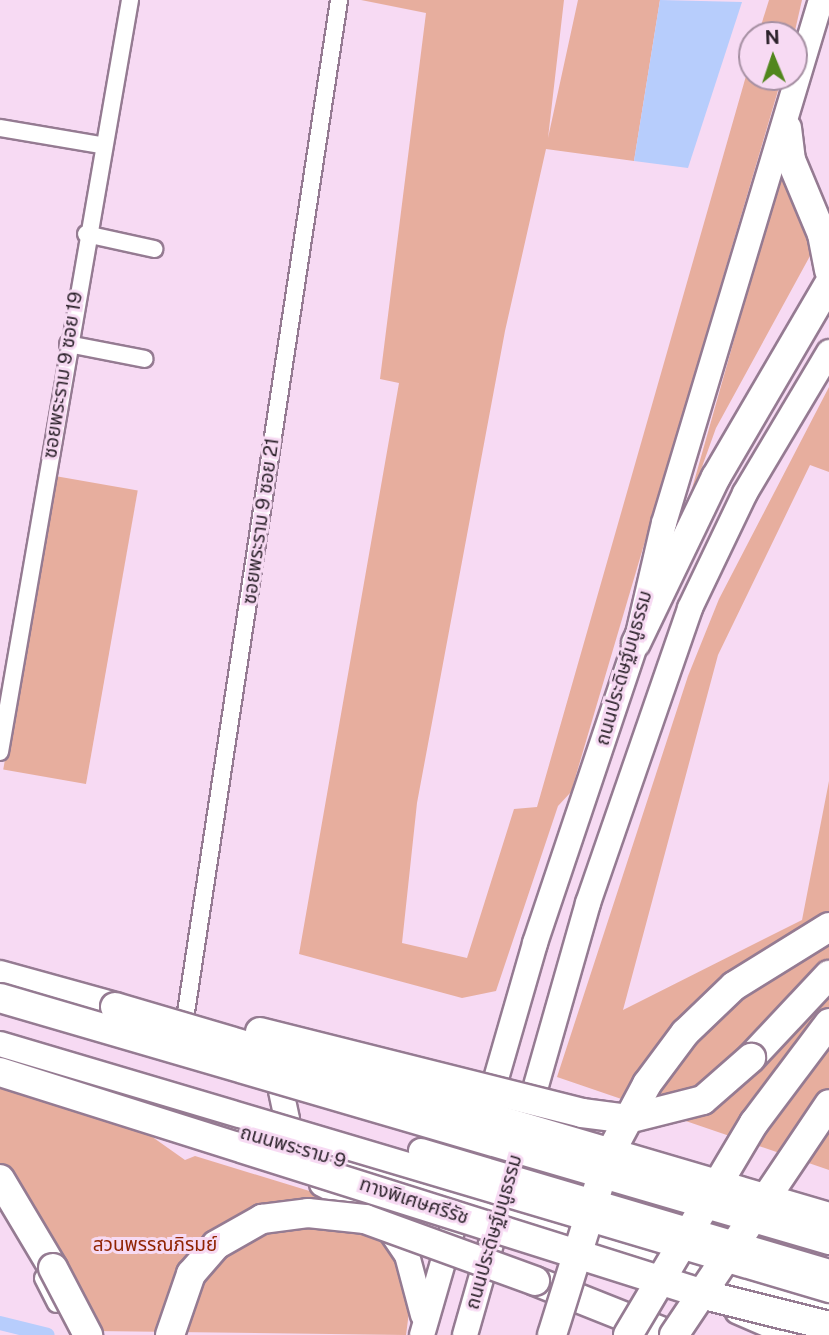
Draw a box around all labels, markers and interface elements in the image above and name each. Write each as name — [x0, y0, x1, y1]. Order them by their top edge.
north arrow — [738, 21, 808, 91]
text: N — [765, 26, 780, 48]
street label: ซอยพระราม 9 ซอย 19 — [39, 290, 87, 460]
street label: ซอยพระราม 9 ซอย 21 — [238, 436, 284, 606]
street label: ถนนประดิษฐ์มนูธรรม — [591, 588, 657, 748]
street label: ถนนพระราม 9 — [238, 1121, 348, 1173]
street label: ถนนประดิษฐ์มนูธรรม — [461, 1152, 527, 1312]
street label: ทางพิเศษศรีรัช — [357, 1173, 471, 1229]
park label: สวนพรรณภิรมย์ — [93, 1234, 217, 1256]

